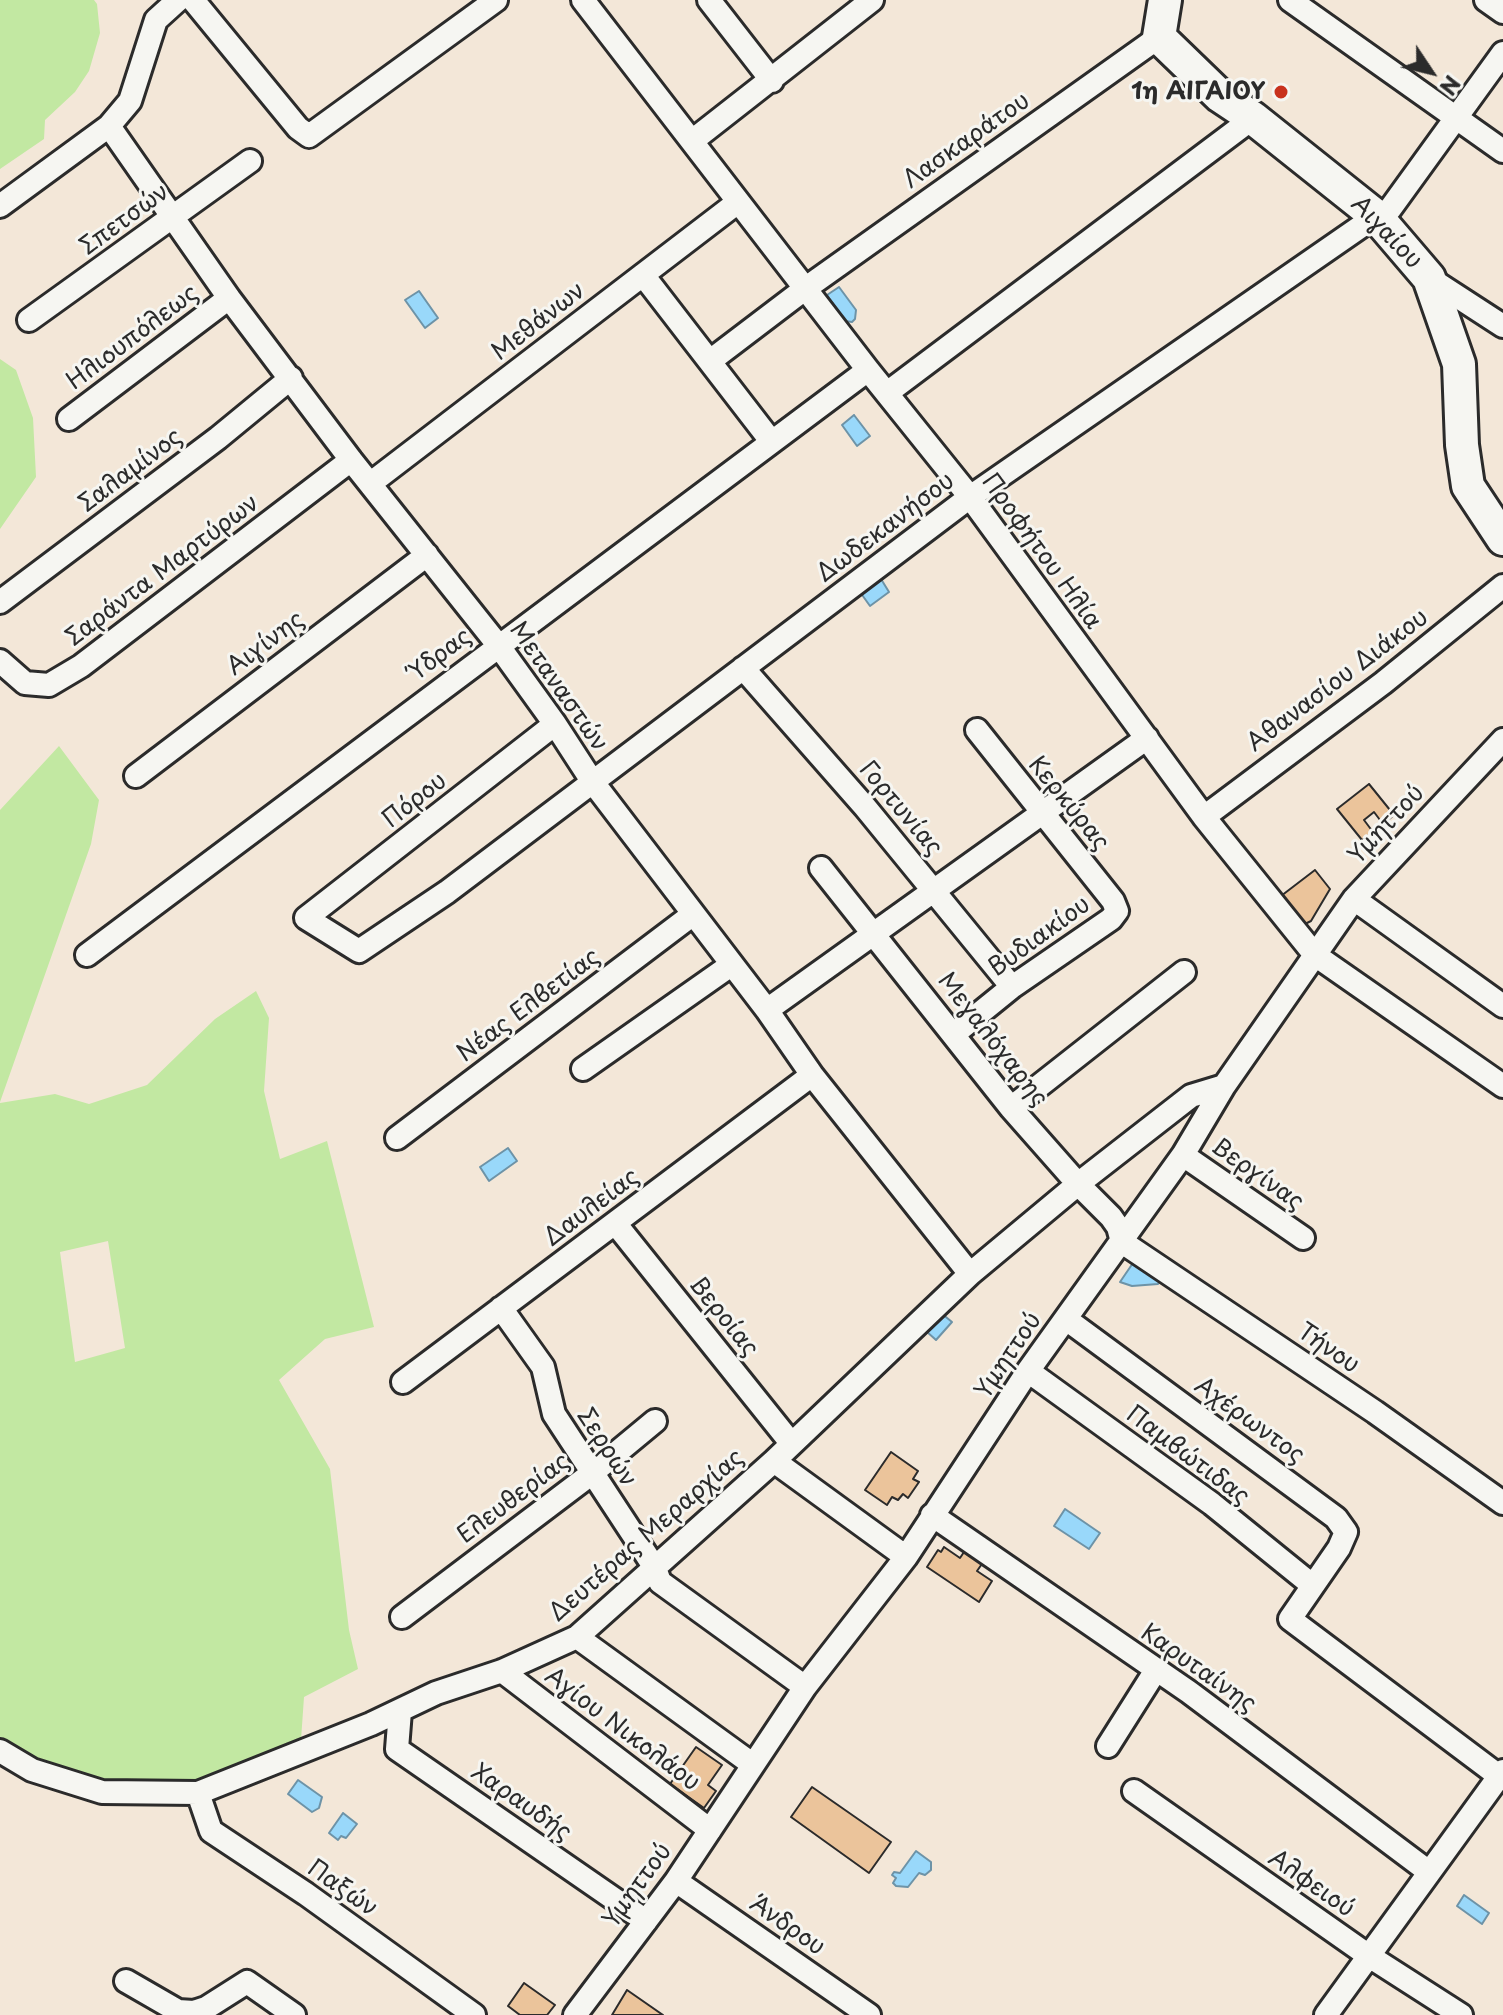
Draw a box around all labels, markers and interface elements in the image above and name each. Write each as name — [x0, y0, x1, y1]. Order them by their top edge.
north arrow — [1391, 32, 1471, 112]
text: N — [1433, 69, 1470, 103]
place label: 1η ΑΙΓΑΙΟΥ — [1131, 78, 1265, 106]
marker: 1η ΑΙΓΑΙΟΥ — [1272, 83, 1290, 101]
street label: Λασκαράτου — [898, 87, 1036, 195]
street label: Σπετσών — [75, 178, 175, 262]
street label: Αιγαίου — [1344, 191, 1428, 275]
street label: Μεθάνων — [487, 277, 591, 367]
street label: Ηλιουπόλεως — [62, 279, 204, 397]
street label: Σαλαμίνος — [74, 423, 188, 519]
street label: Δωδεκανήσου — [812, 467, 960, 589]
street label: Προφήτου Ηλία — [975, 469, 1107, 635]
street label: Σαράντα Μαρτύρων — [61, 489, 265, 653]
street label: Αθανασίου Διάκου — [1242, 603, 1434, 759]
street label: Αιγίνης — [222, 606, 310, 682]
street label: Μεταναστών — [503, 617, 613, 757]
street label: Ύδρας — [405, 623, 477, 687]
street label: Κερκύρας — [1021, 751, 1115, 857]
street label: Γορτυνίας — [852, 756, 948, 862]
street label: Πόρου — [377, 767, 453, 835]
street label: Υμηττού — [1343, 779, 1431, 871]
street label: Βυδιακίου — [984, 891, 1096, 983]
street label: Νέας Ελβετίας — [452, 943, 606, 1069]
street label: Μεγαλόχαρης — [931, 967, 1053, 1113]
street label: Βεργίνας — [1205, 1133, 1309, 1217]
street label: Δαυλείας — [539, 1163, 645, 1253]
street label: Βεροίας — [682, 1271, 764, 1363]
street label: Υμηττού — [970, 1307, 1048, 1405]
street label: Τήνου — [1292, 1318, 1364, 1380]
street label: Αχέρωντος — [1189, 1372, 1309, 1470]
street label: Παμβώτιδας — [1120, 1400, 1254, 1512]
street label: Σερρών — [570, 1403, 642, 1493]
street label: Δευτέρας Μεραρχίας — [544, 1444, 750, 1628]
street label: Ελευθερίας — [452, 1448, 576, 1550]
street label: Καρυταίνης — [1135, 1619, 1261, 1719]
street label: Αγίου Νικολάου — [539, 1662, 705, 1798]
street label: Χαραυδής — [465, 1758, 577, 1848]
street label: Υμηττού — [598, 1838, 678, 1934]
street label: Αλφειού — [1263, 1844, 1359, 1924]
street label: Παξών — [301, 1855, 383, 1923]
street label: Άνδρου — [744, 1890, 830, 1962]

